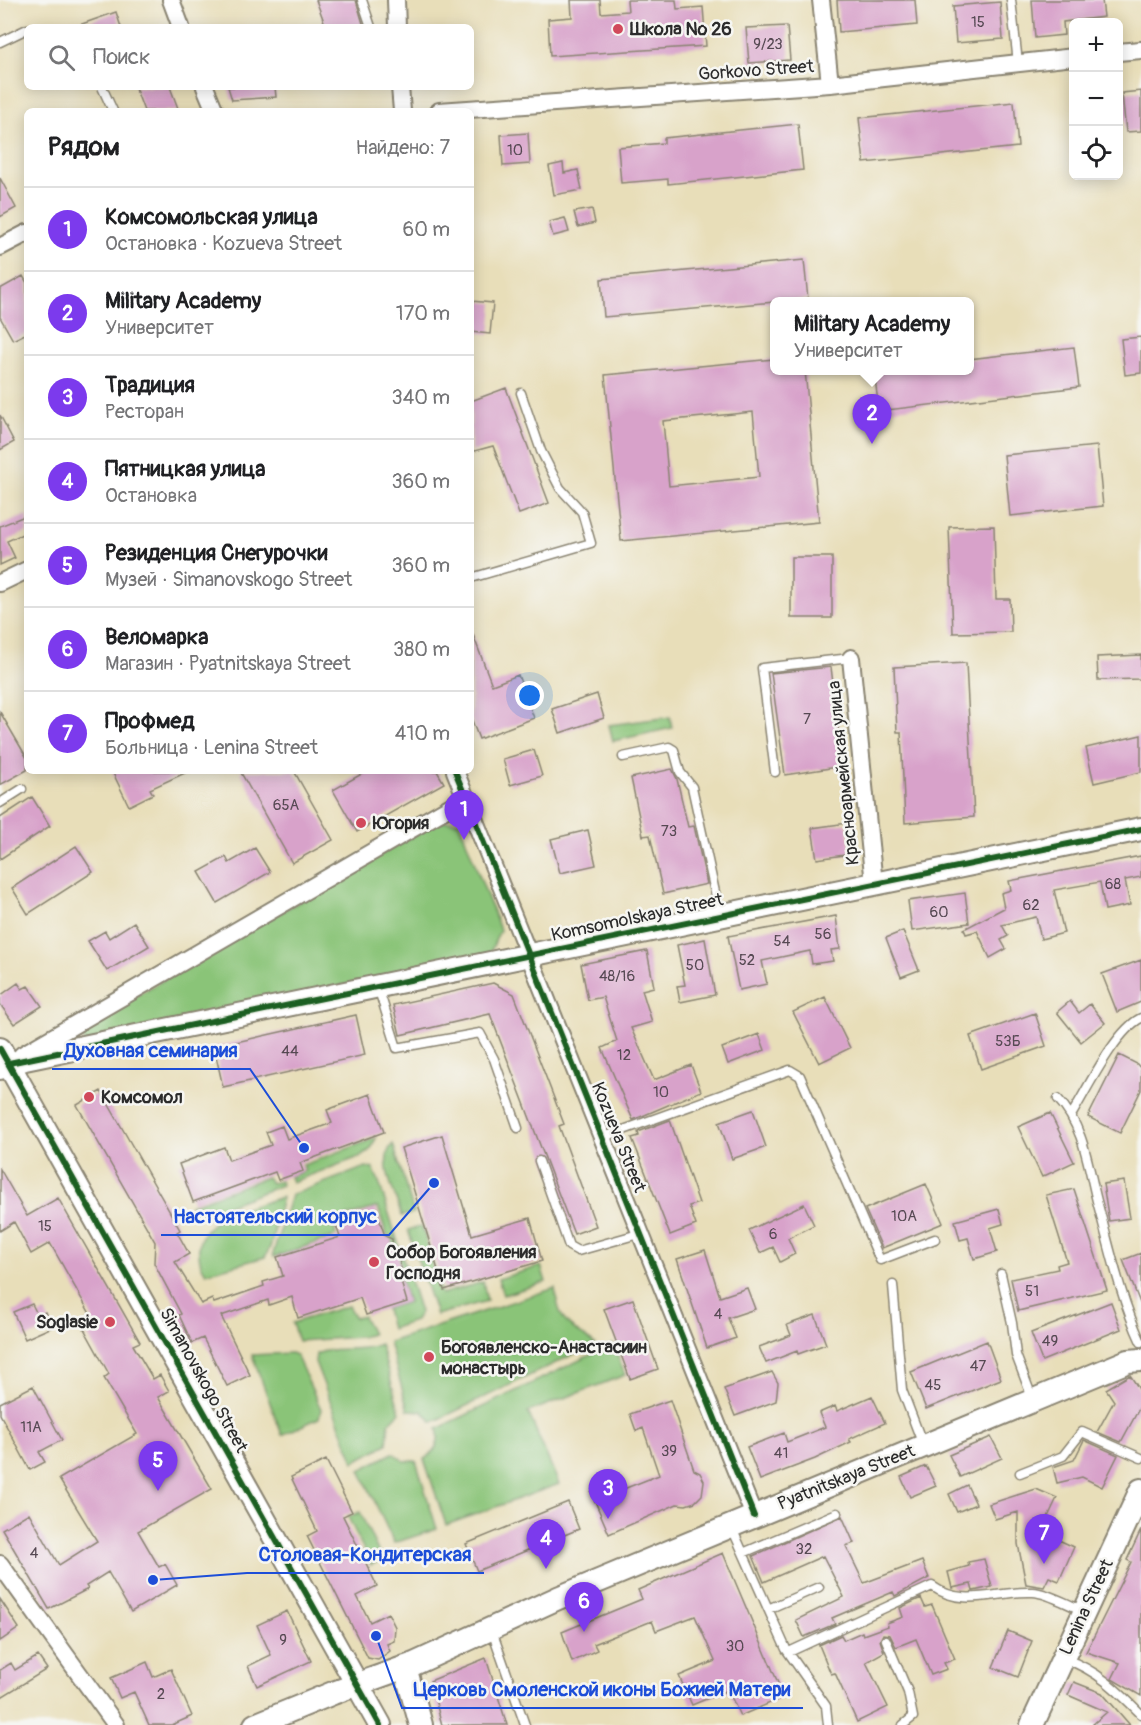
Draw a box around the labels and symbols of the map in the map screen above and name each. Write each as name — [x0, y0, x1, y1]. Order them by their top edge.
house number: 15 — [971, 13, 985, 32]
place label: Школа № 26 — [629, 18, 732, 41]
marker: Школа № 26 — [611, 22, 625, 36]
house number: 9/23 — [753, 35, 783, 54]
street label: Gorkovo Street — [698, 55, 815, 86]
house number: 10 — [507, 141, 523, 160]
pin: 2 — [852, 394, 892, 444]
street label: Красноармейская улица — [822, 680, 865, 866]
your location — [515, 681, 544, 710]
house number: 7 — [803, 710, 811, 729]
pin: 1 — [444, 790, 484, 840]
house number: 65А — [273, 796, 300, 815]
place label: Югория — [372, 812, 429, 835]
marker: Югория — [354, 816, 368, 830]
house number: 73 — [661, 822, 677, 841]
house number: 68 — [1105, 875, 1122, 894]
street label: Komsomolskaya Street — [549, 888, 726, 947]
house number: 62 — [1022, 896, 1040, 915]
house number: 60 — [930, 903, 948, 922]
house number: 56 — [815, 925, 831, 944]
house number: 54 — [774, 932, 791, 951]
house number: 52 — [739, 951, 755, 970]
house number: 50 — [686, 956, 704, 975]
house number: 48/16 — [599, 967, 635, 986]
callout: Духовная семинария — [52, 1031, 250, 1069]
house number: 53Б — [995, 1032, 1021, 1051]
text: Духовная семинария — [63, 1038, 238, 1063]
house number: 44 — [281, 1042, 299, 1061]
house number: 12 — [617, 1046, 631, 1065]
street label: Kozueva Street — [586, 1079, 651, 1196]
house number: 10 — [653, 1083, 669, 1102]
place label: Комсомол — [101, 1086, 183, 1109]
marker: Комсомол — [82, 1090, 96, 1104]
callout: Настоятельский корпус — [161, 1197, 389, 1235]
text: Настоятельский корпус — [173, 1204, 377, 1229]
house number: 10А — [891, 1207, 917, 1226]
house number: 15 — [38, 1217, 52, 1236]
house number: 6 — [769, 1225, 777, 1244]
place label: Собор Богоявления Господня — [386, 1241, 537, 1285]
marker: Собор Богоявления Господня — [367, 1255, 381, 1269]
house number: 51 — [1025, 1282, 1039, 1301]
street label: Simanovskogo Street — [154, 1304, 253, 1457]
house number: 4 — [714, 1305, 723, 1324]
place label: Soglasie — [36, 1311, 99, 1334]
marker: Soglasie — [103, 1315, 117, 1329]
house number: 49 — [1042, 1332, 1058, 1351]
place label: Богоявленско-Анастасиин монастырь — [441, 1336, 647, 1380]
marker: Богоявленско-Анастасиин монастырь — [422, 1350, 436, 1364]
house number: 47 — [970, 1357, 986, 1376]
house number: 45 — [925, 1376, 941, 1395]
house number: 11А — [20, 1418, 42, 1437]
street label: Pyatnitskaya Street — [774, 1439, 919, 1515]
pin: 5 — [138, 1442, 178, 1491]
house number: 39 — [661, 1442, 677, 1461]
house number: 41 — [774, 1444, 788, 1463]
pin: 3 — [588, 1470, 628, 1519]
pin: 7 — [1024, 1514, 1064, 1564]
pin: 4 — [526, 1520, 566, 1569]
callout: Столовая-Кондитерская — [247, 1535, 484, 1573]
house number: 32 — [796, 1540, 812, 1559]
text: Столовая-Кондитерская — [258, 1542, 472, 1567]
house number: 4 — [30, 1544, 39, 1563]
street label: Lenina Street — [1054, 1555, 1119, 1659]
pin: 6 — [564, 1582, 604, 1632]
house number: 9 — [279, 1631, 287, 1650]
house number: 30 — [726, 1637, 744, 1656]
callout: Церковь Смоленской иконы Божией Матери — [402, 1670, 803, 1708]
text: Церковь Смоленской иконы Божией Матери — [413, 1677, 791, 1702]
house number: 2 — [157, 1685, 165, 1704]

